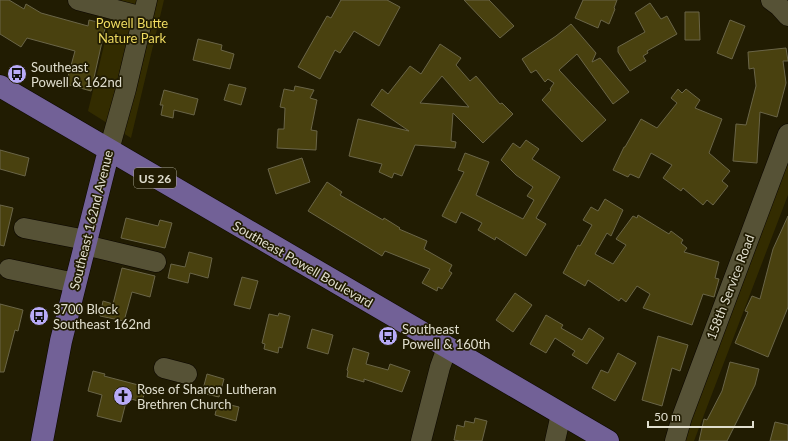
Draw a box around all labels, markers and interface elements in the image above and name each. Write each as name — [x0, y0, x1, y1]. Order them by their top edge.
park label: Powell Butte Nature Park — [96, 15, 168, 46]
place label: Southeast Powell & 162nd — [31, 59, 122, 90]
bus stop icon: Southeast Powell & 162nd — [6, 63, 28, 85]
street label: Southeast 162nd Avenue — [66, 148, 116, 292]
road number: US 26 — [134, 168, 176, 188]
street label: Southeast Powell Boulevard — [230, 217, 376, 311]
street label: 158th Service Road — [703, 232, 757, 342]
place label: 3700 Block Southeast 162nd — [53, 301, 151, 332]
bus stop icon: 3700 Block Southeast 162nd — [28, 305, 50, 327]
place label: Southeast Powell & 160th — [402, 321, 490, 352]
bus stop icon: Southeast Powell & 160th — [377, 325, 399, 347]
place label: Rose of Sharon Lutheran Brethren Church — [137, 381, 277, 412]
church icon: Rose of Sharon Lutheran Brethren Church — [112, 385, 134, 407]
scale bar — [648, 403, 753, 429]
text: 50 m — [654, 409, 681, 424]

